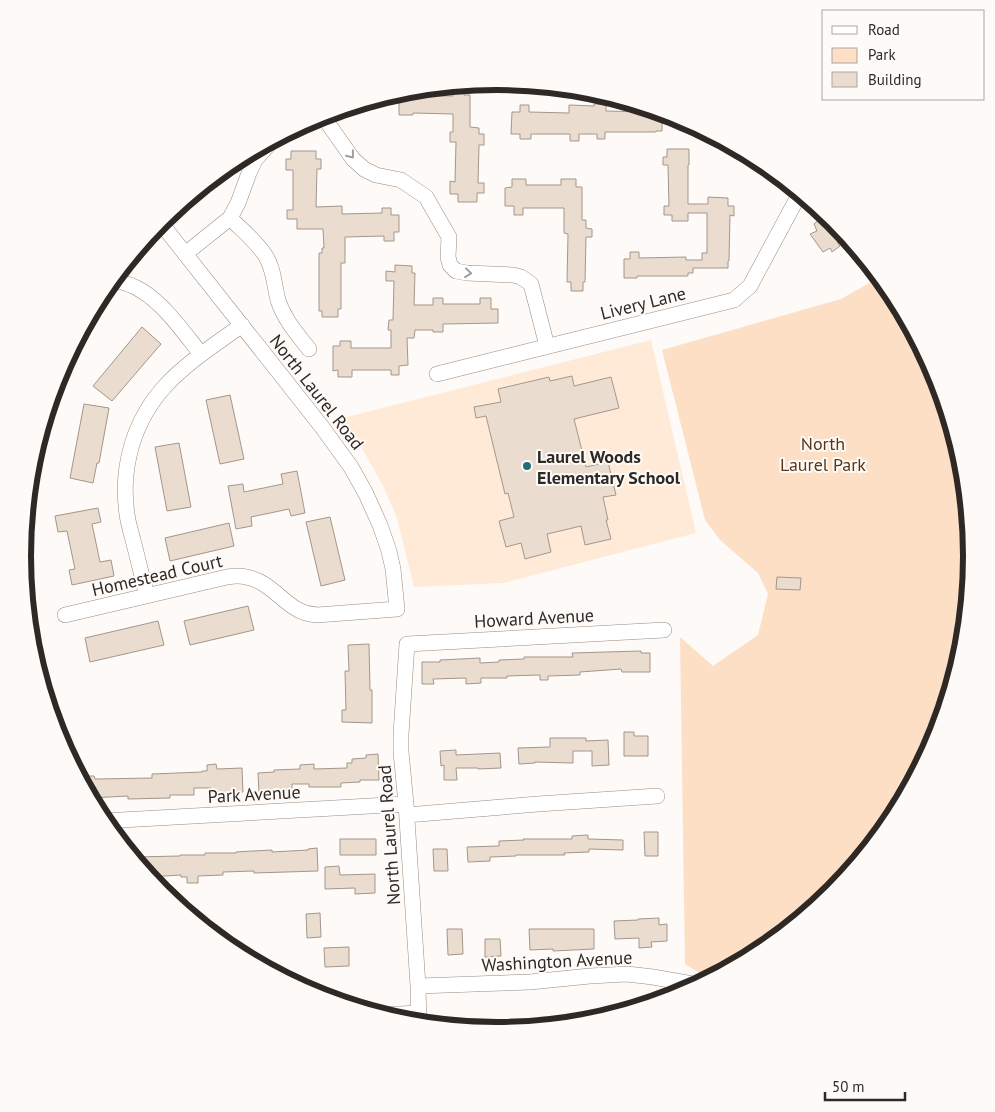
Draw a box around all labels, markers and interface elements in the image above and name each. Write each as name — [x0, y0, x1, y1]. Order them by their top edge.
legend — [822, 10, 985, 100]
text: Road — [868, 20, 900, 39]
text: Park — [868, 45, 896, 64]
text: Building — [868, 70, 922, 89]
one-way arrow — [345, 149, 353, 158]
one-way arrow — [464, 267, 472, 278]
street label: Livery Lane — [598, 281, 688, 325]
street label: North Laurel Road — [265, 330, 369, 454]
park label: North Laurel Park — [780, 432, 866, 476]
place label: Laurel Woods Elementary School — [537, 445, 681, 489]
marker: Laurel Woods Elementary School — [521, 460, 533, 472]
street label: Homestead Court — [89, 549, 225, 601]
street label: Howard Avenue — [474, 603, 594, 633]
street label: North Laurel Road — [373, 764, 405, 906]
street label: Park Avenue — [207, 780, 301, 808]
street label: Washington Avenue — [481, 946, 633, 976]
scale bar — [825, 1070, 905, 1102]
text: 50 m — [832, 1077, 865, 1096]

